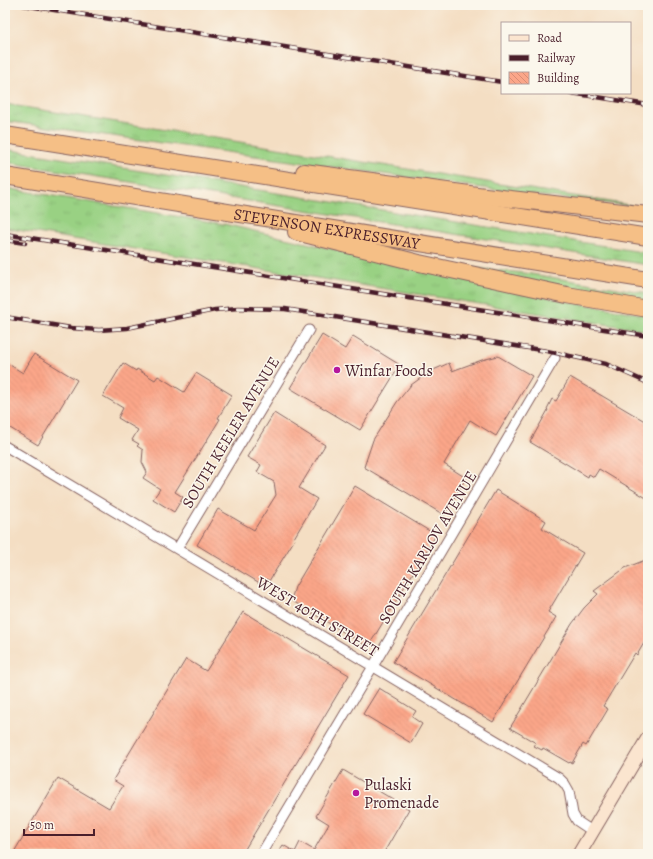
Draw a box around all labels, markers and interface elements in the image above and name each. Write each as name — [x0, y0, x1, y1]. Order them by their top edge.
legend — [501, 22, 631, 94]
text: Road — [537, 30, 563, 46]
text: Railway — [537, 50, 576, 66]
text: Building — [537, 70, 579, 86]
street label: STEVENSON EXPRESSWAY — [232, 203, 422, 255]
street label: SOUTH KEELER AVENUE — [177, 353, 285, 512]
place label: Winfar Foods — [344, 360, 433, 382]
marker: Winfar Foods — [332, 365, 342, 375]
street label: SOUTH KARLOV AVENUE — [373, 467, 482, 628]
street label: WEST 40TH STREET — [251, 571, 383, 662]
place label: Pulaski Promenade — [364, 774, 439, 814]
marker: Pulaski Promenade — [351, 788, 361, 798]
scale bar — [24, 811, 94, 837]
text: 50 m — [30, 817, 54, 833]

